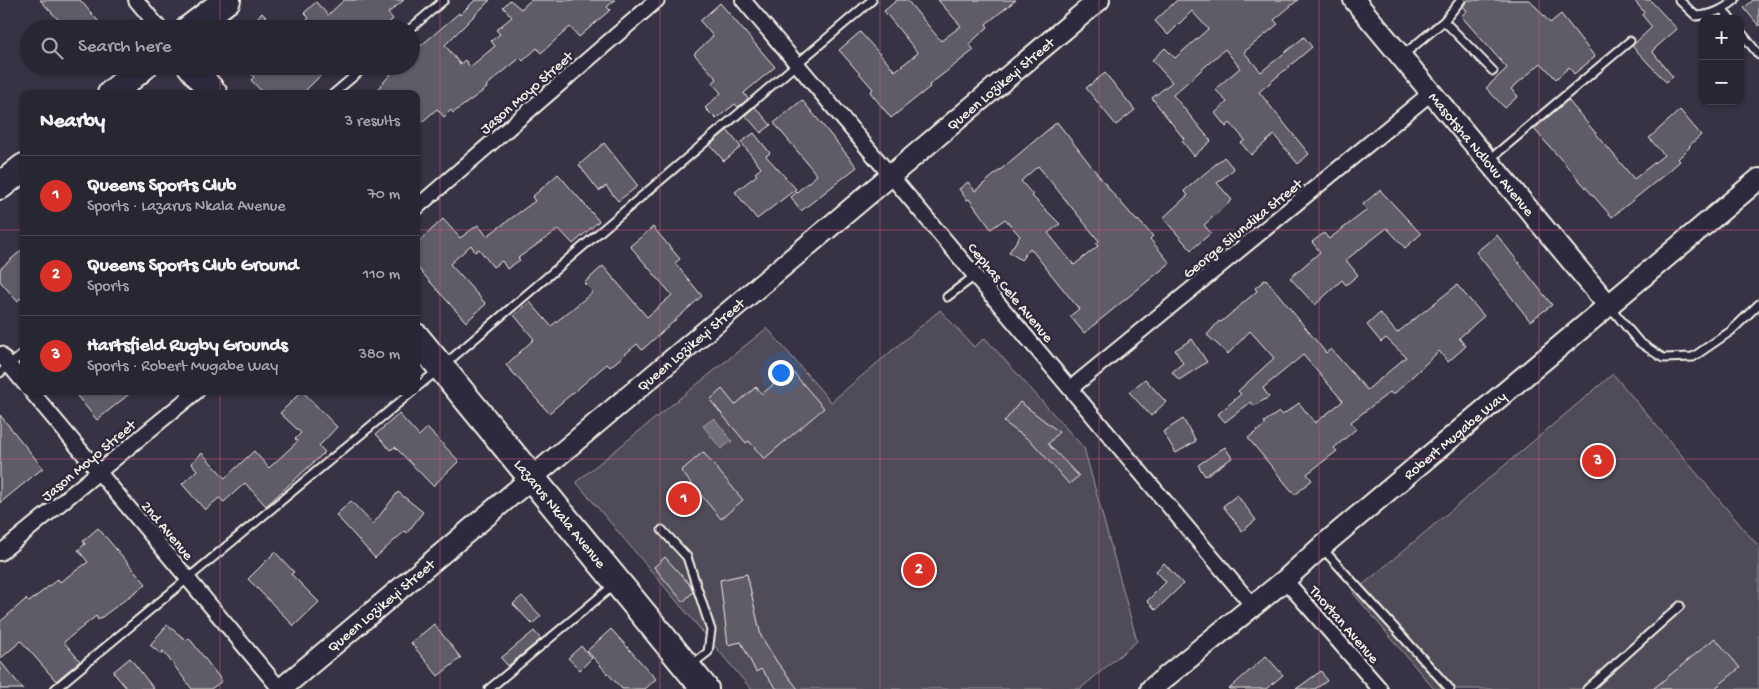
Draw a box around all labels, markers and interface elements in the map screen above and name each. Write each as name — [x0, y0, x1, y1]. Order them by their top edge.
map controls — [1699, 15, 1744, 105]
button: + — [1699, 15, 1744, 60]
search box — [20, 20, 420, 75]
street label: Queen Lozikeyi Street — [944, 33, 1060, 135]
icon: search — [38, 34, 66, 62]
text: Search here — [78, 36, 172, 59]
street label: Jason Moyo Street — [477, 47, 579, 139]
button: − — [1699, 60, 1744, 105]
street label: Masotsha Ndlovu Avenue — [1424, 89, 1537, 221]
text: Nearby — [40, 110, 105, 135]
text: 3 results — [345, 113, 400, 132]
text: Queens Sports Club — [87, 175, 236, 198]
street label: George Silundika Street — [1180, 175, 1308, 283]
text: 1 — [53, 186, 59, 205]
text: 70 m — [367, 186, 400, 205]
text: Sports · Lazarus Nkala Avenue — [87, 198, 286, 217]
street label: Cephas Cele Avenue — [963, 240, 1056, 347]
text: Queens Sports Club Ground — [87, 255, 298, 278]
text: 2 — [52, 266, 60, 285]
text: 110 m — [363, 266, 400, 285]
text: Sports — [87, 278, 129, 297]
street label: Queen Lozikeyi Street — [634, 294, 750, 396]
text: Hartsfield Rugby Grounds — [87, 335, 288, 358]
text: 3 — [52, 346, 60, 365]
text: 380 m — [359, 346, 400, 365]
text: Sports · Robert Mugabe Way — [87, 358, 278, 377]
your location — [768, 360, 794, 386]
street label: Robert Mugabe Way — [1401, 388, 1511, 485]
street label: Jason Moyo Street — [39, 416, 141, 506]
pin: 3 — [1582, 442, 1614, 480]
street label: Lazarus Nkala Avenue — [509, 456, 609, 573]
pin: 1 — [668, 480, 700, 518]
street label: 2nd Avenue — [136, 498, 197, 565]
pin: 2 — [903, 551, 935, 589]
street label: Queen Lozikeyi Street — [324, 555, 441, 657]
street label: Thortan Avenue — [1304, 582, 1382, 668]

